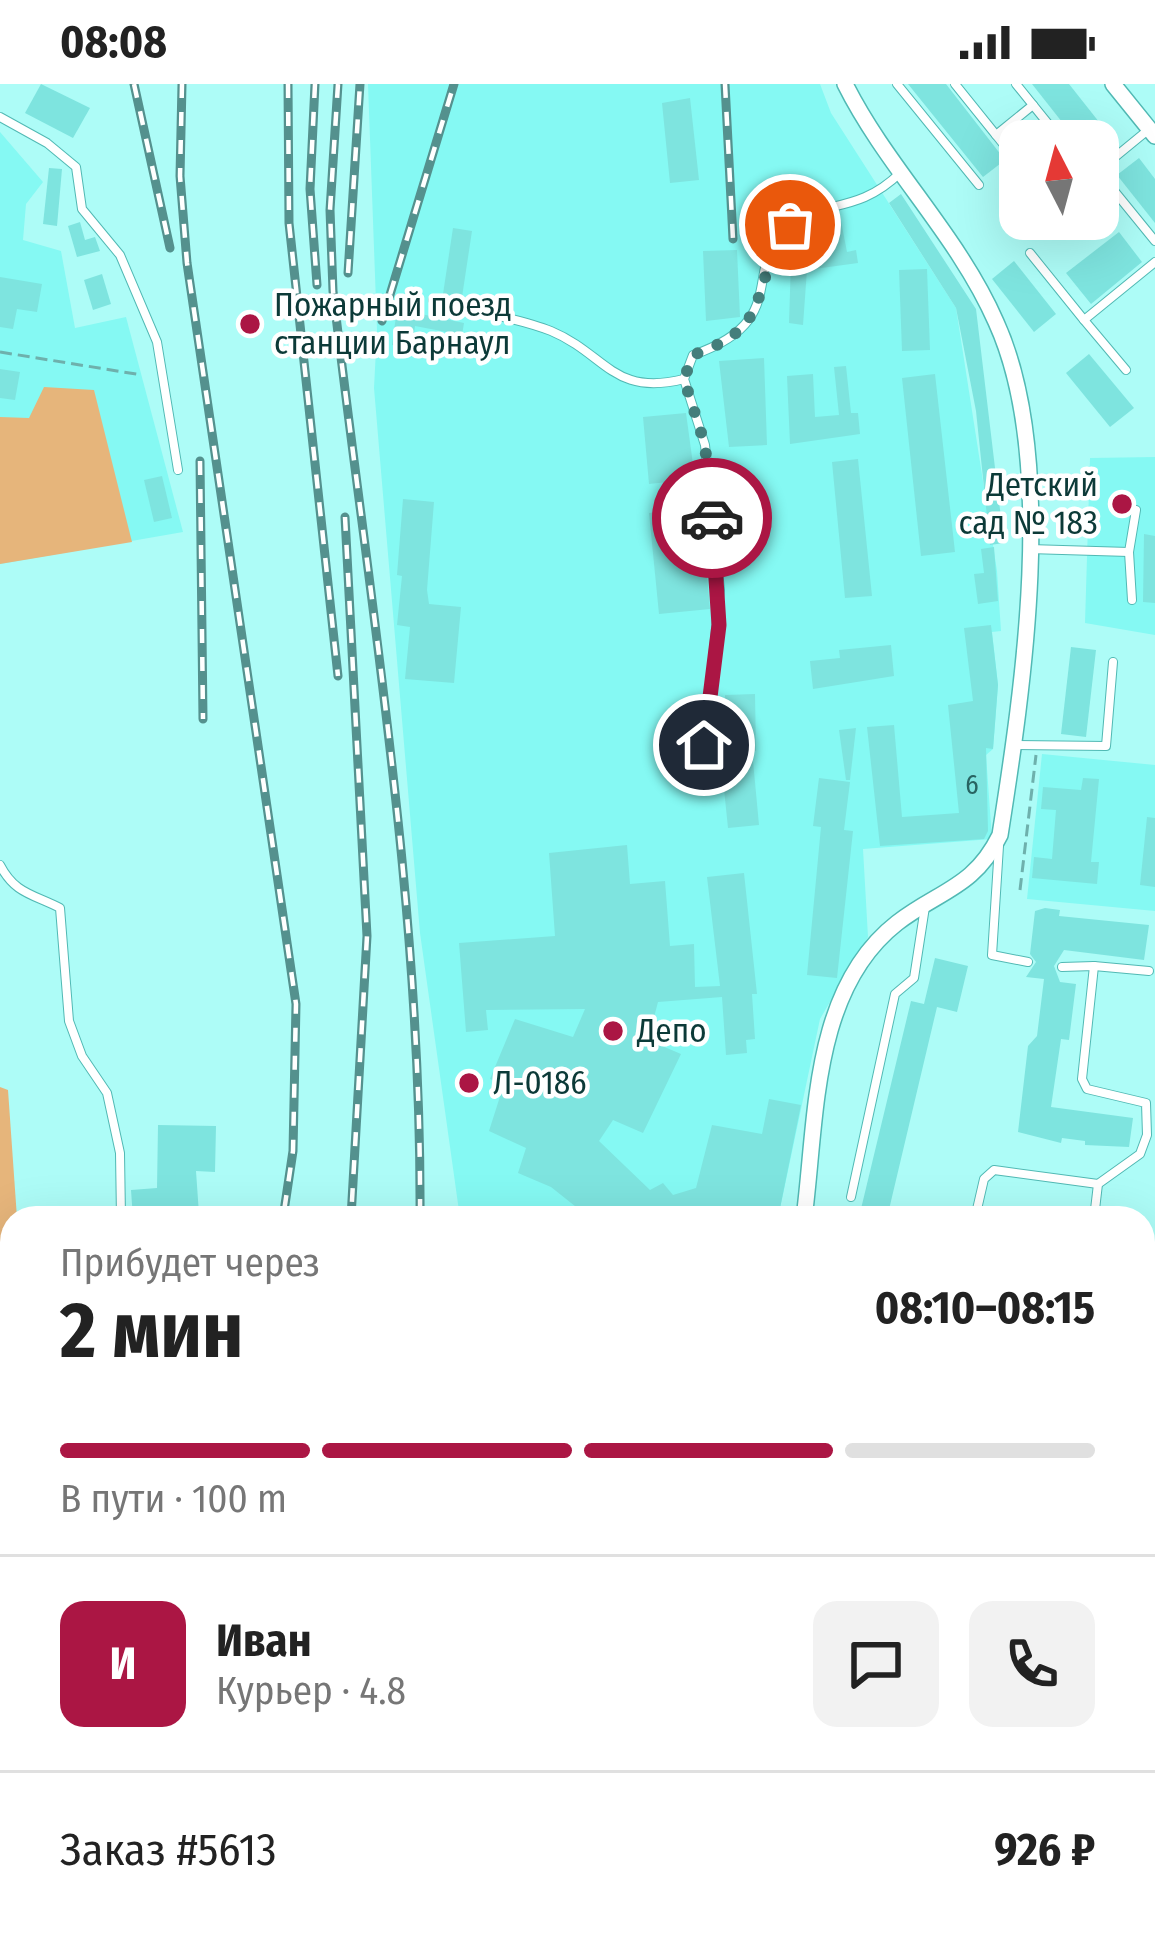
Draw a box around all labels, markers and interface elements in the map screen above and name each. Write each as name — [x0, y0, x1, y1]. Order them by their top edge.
text: 08:08 — [60, 15, 167, 69]
north arrow — [999, 120, 1119, 240]
map controls — [999, 120, 1119, 240]
pin — [739, 174, 841, 276]
icon: bag — [757, 192, 823, 258]
place label: Пожарный поезд станции Барнаул — [274, 285, 512, 363]
marker: Пожарный поезд станции Барнаул — [237, 311, 263, 337]
courier — [652, 458, 772, 578]
place label: Детский сад № 183 — [958, 465, 1098, 543]
icon: car — [679, 485, 745, 551]
marker: Детский сад № 183 — [1109, 491, 1135, 517]
pin — [653, 694, 755, 796]
icon: home — [671, 712, 737, 778]
house number: 6 — [965, 769, 979, 801]
place label: Депо — [636, 1011, 707, 1051]
marker: Депо — [600, 1018, 626, 1044]
place label: Л-0186 — [493, 1063, 587, 1103]
marker: Л-0186 — [456, 1070, 482, 1096]
text: Прибудет через — [60, 1240, 320, 1286]
text: 08:10–08:15 — [875, 1281, 1095, 1335]
text: 2 мин — [60, 1284, 243, 1378]
text: В пути · 100 m — [60, 1476, 287, 1522]
button: chat — [813, 1601, 939, 1727]
button: phone — [969, 1601, 1095, 1727]
text: Иван — [216, 1614, 312, 1668]
text: И — [110, 1637, 136, 1691]
text: Курьер · 4.8 — [216, 1668, 406, 1714]
text: Заказ #5613 — [60, 1823, 277, 1877]
text: 926 ₽ — [994, 1823, 1095, 1877]

